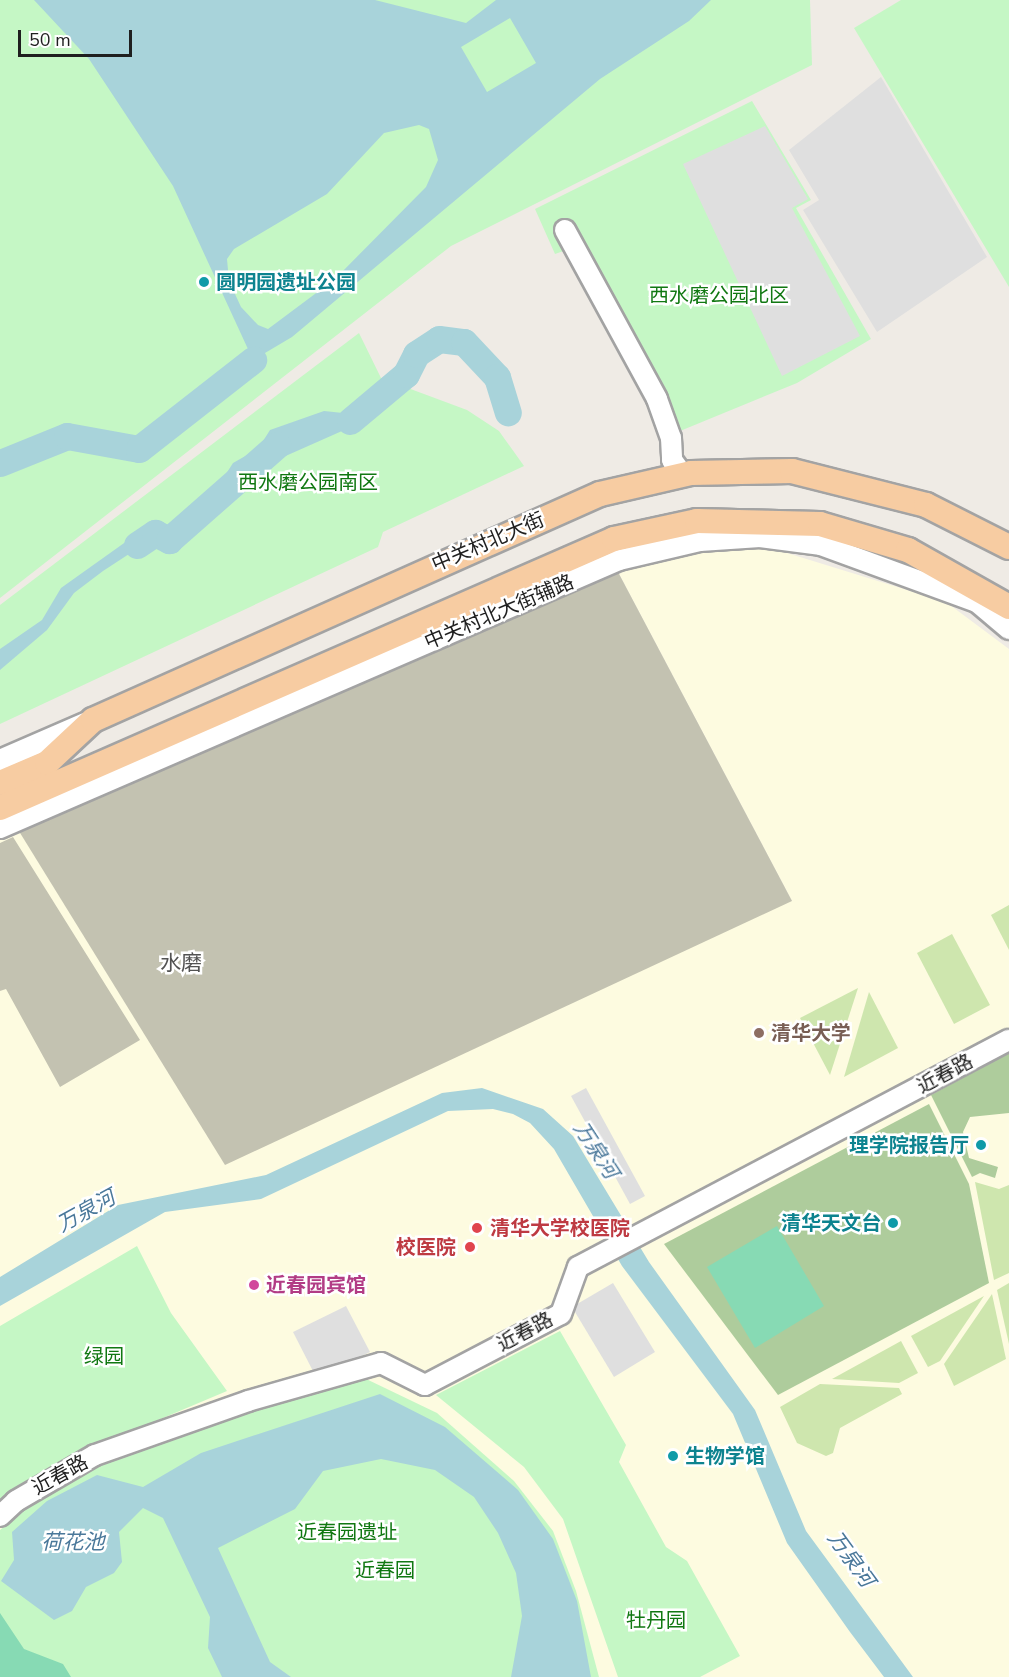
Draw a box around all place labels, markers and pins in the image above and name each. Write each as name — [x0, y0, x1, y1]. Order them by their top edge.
place label: 圆明园遗址公园 — [216, 270, 356, 294]
marker: 圆明园遗址公园 — [197, 275, 211, 289]
place label: 清华大学 — [771, 1021, 851, 1045]
marker: 清华大学 — [752, 1026, 766, 1040]
place label: 理学院报告厅 — [849, 1133, 969, 1157]
marker: 理学院报告厅 — [974, 1138, 988, 1152]
place label: 清华天文台 — [781, 1211, 881, 1235]
place label: 清华大学校医院 — [490, 1216, 630, 1240]
marker: 清华天文台 — [886, 1216, 900, 1230]
marker: 清华大学校医院 — [468, 1219, 486, 1237]
place label: 校医院 — [396, 1235, 456, 1259]
marker: 校医院 — [461, 1238, 479, 1256]
place label: 近春园宾馆 — [266, 1273, 366, 1297]
marker: 近春园宾馆 — [247, 1278, 261, 1292]
place label: 生物学馆 — [685, 1444, 765, 1468]
marker: 生物学馆 — [666, 1449, 680, 1463]

